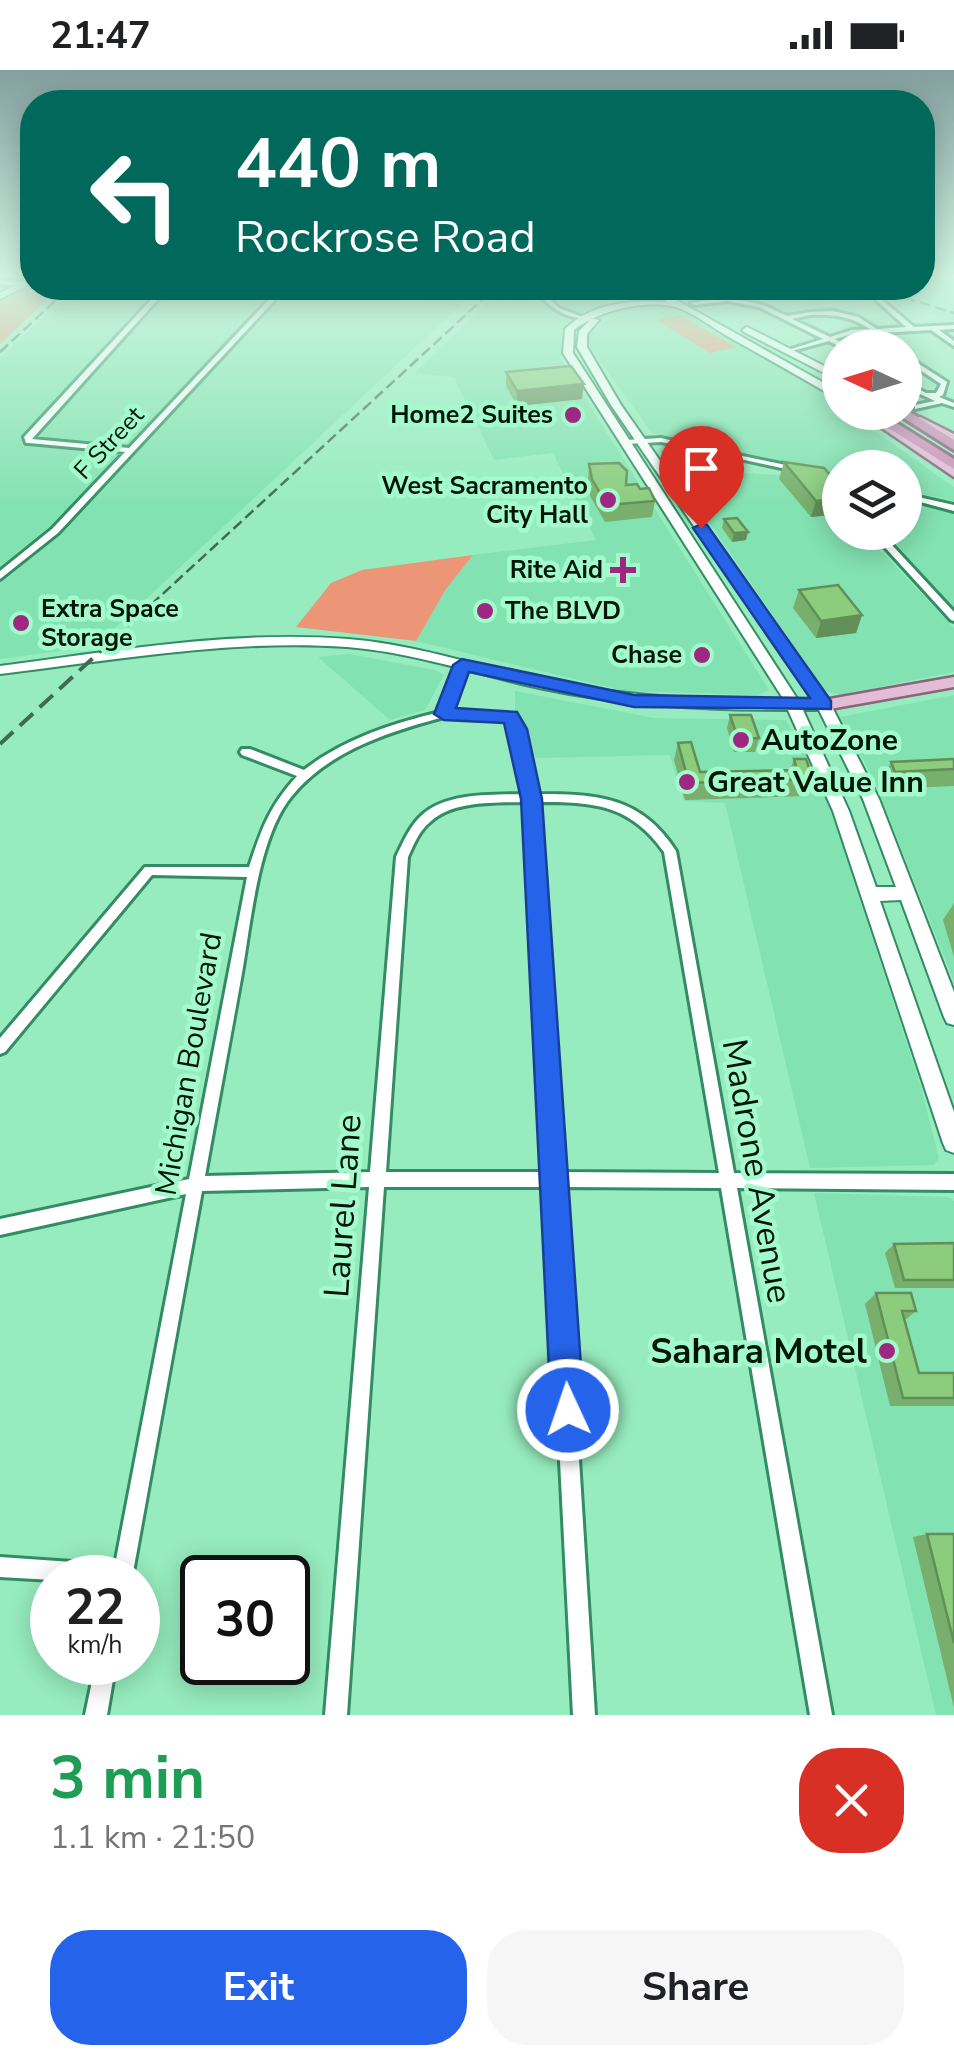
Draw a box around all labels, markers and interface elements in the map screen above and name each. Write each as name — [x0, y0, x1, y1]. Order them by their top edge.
text: 21:47 — [50, 10, 151, 61]
text: 440 m — [235, 116, 441, 212]
icon: left — [70, 130, 200, 260]
text: Rockrose Road — [235, 207, 536, 268]
north arrow — [822, 330, 922, 430]
map controls — [822, 330, 922, 550]
place label: Home2 Suites — [390, 398, 553, 432]
street label: F Street — [66, 399, 152, 487]
marker: Home2 Suites — [562, 404, 584, 426]
pin — [659, 426, 744, 529]
icon: arrive — [674, 441, 729, 496]
button: layers — [822, 450, 922, 550]
place label: West Sacramento City Hall — [381, 469, 588, 532]
marker: West Sacramento City Hall — [597, 489, 619, 511]
place label: Rite Aid — [510, 553, 603, 587]
marker: Rite Aid — [612, 559, 634, 581]
place label: Extra Space Storage — [41, 592, 179, 655]
place label: The BLVD — [505, 594, 621, 628]
marker: The BLVD — [474, 600, 496, 622]
marker: Extra Space Storage — [10, 612, 32, 634]
place label: Chase — [611, 638, 682, 672]
marker: Chase — [691, 644, 713, 666]
place label: AutoZone — [761, 720, 898, 761]
marker: AutoZone — [730, 729, 752, 751]
place label: Great Value Inn — [707, 762, 924, 803]
marker: Great Value Inn — [676, 771, 698, 793]
street label: Michigan Boulevard — [146, 929, 232, 1199]
street label: Madrone Avenue — [711, 1035, 803, 1307]
street label: Laurel Lane — [313, 1113, 373, 1299]
place label: Sahara Motel — [650, 1328, 867, 1375]
marker: Sahara Motel — [876, 1340, 898, 1362]
position arrow — [516, 1358, 620, 1462]
speed limit sign: 30 — [180, 1555, 310, 1685]
text: 22 — [65, 1573, 125, 1642]
text: km/h — [67, 1628, 123, 1662]
text: 3 min — [50, 1737, 205, 1819]
button: close — [799, 1748, 904, 1853]
text: 1.1 km · 21:50 — [50, 1816, 255, 1859]
button: Exit — [50, 1930, 467, 2045]
button: Share — [487, 1930, 904, 2045]

